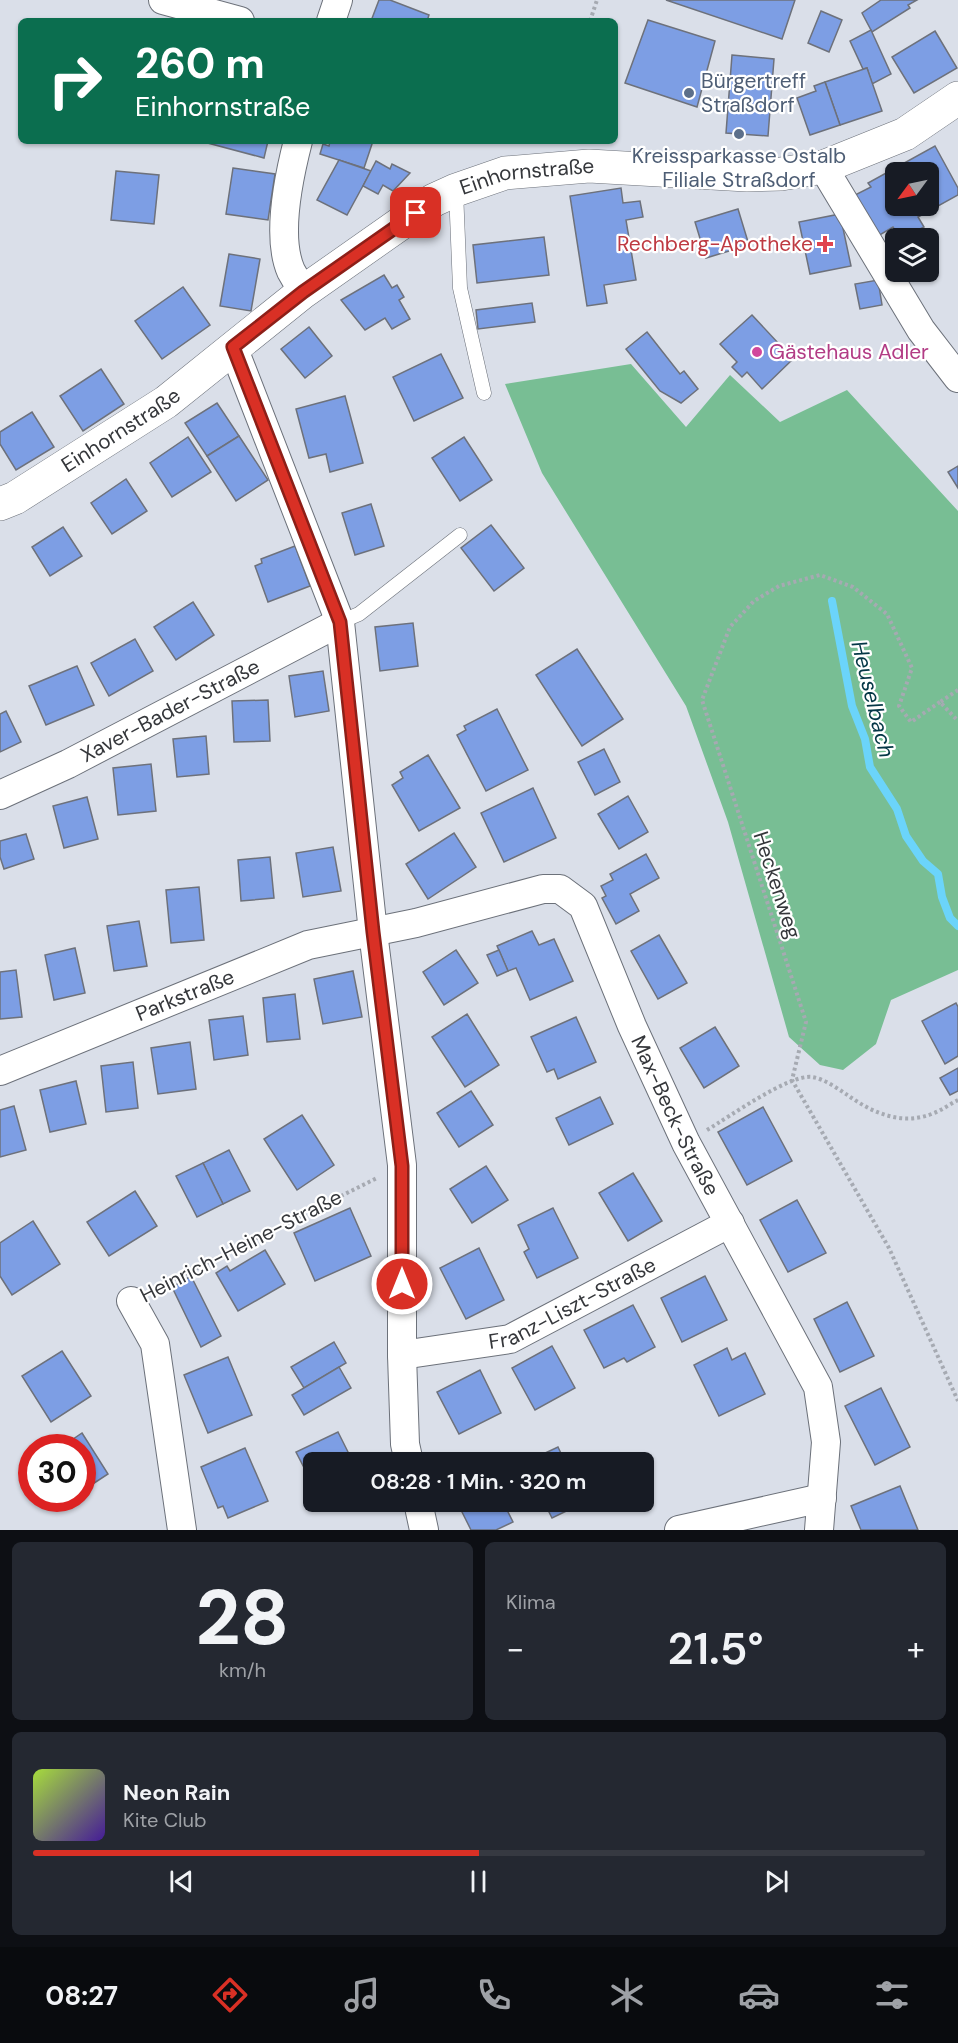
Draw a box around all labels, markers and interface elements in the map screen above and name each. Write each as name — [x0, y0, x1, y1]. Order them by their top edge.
text: 260 m — [135, 36, 265, 91]
icon: right — [36, 42, 114, 120]
place label: Bürgertreff Straßdorf — [701, 67, 806, 119]
marker: Bürgertreff Straßdorf — [682, 86, 696, 100]
text: Einhornstraße — [135, 89, 310, 124]
marker: Kreissparkasse Ostalb Filiale Straßdorf — [732, 127, 746, 141]
place label: Kreissparkasse Ostalb Filiale Straßdorf — [632, 142, 846, 194]
street label: Einhornstraße — [456, 152, 595, 202]
north arrow — [885, 162, 939, 216]
map controls — [885, 162, 939, 282]
pin — [390, 187, 441, 238]
icon: arrive — [399, 196, 432, 229]
button: layers — [885, 228, 939, 282]
place label: Rechberg-Apotheke — [617, 230, 813, 258]
marker: Rechberg-Apotheke — [818, 237, 832, 251]
place label: Gästehaus Adler — [769, 338, 929, 366]
marker: Gästehaus Adler — [750, 345, 764, 359]
street label: Einhornstraße — [56, 382, 187, 479]
water label: Heuselbach — [844, 638, 902, 760]
street label: Xaver-Bader-Straße — [76, 652, 265, 769]
street label: Heckenweg — [746, 828, 808, 942]
street label: Parkstraße — [132, 963, 239, 1028]
street label: Max-Beck-Straße — [624, 1031, 726, 1201]
street label: Heinrich-Heine-Straße — [135, 1183, 347, 1309]
street label: Franz-Liszt-Straße — [487, 1251, 661, 1356]
position arrow — [370, 1252, 434, 1316]
speed limit sign: 30 — [18, 1434, 96, 1512]
text: 08:28 · 1 Min. · 320 m — [371, 1467, 586, 1496]
text: 28 — [196, 1567, 289, 1668]
text: Klima — [506, 1589, 556, 1615]
text: 21.5° — [667, 1619, 764, 1678]
text: − — [506, 1627, 524, 1670]
text: + — [907, 1627, 925, 1670]
text: km/h — [219, 1657, 266, 1683]
text: Neon Rain — [123, 1778, 230, 1807]
text: Kite Club — [123, 1807, 207, 1833]
icon: previous — [165, 1865, 198, 1898]
icon: pause — [462, 1865, 495, 1898]
icon: next — [760, 1865, 793, 1898]
icon: directions — [209, 1974, 251, 2016]
icon: music — [341, 1974, 383, 2016]
icon: phone — [473, 1974, 515, 2016]
icon: climate — [606, 1974, 648, 2016]
icon: car — [738, 1974, 780, 2016]
icon: filters — [871, 1974, 913, 2016]
text: 08:27 — [45, 1978, 118, 2013]

